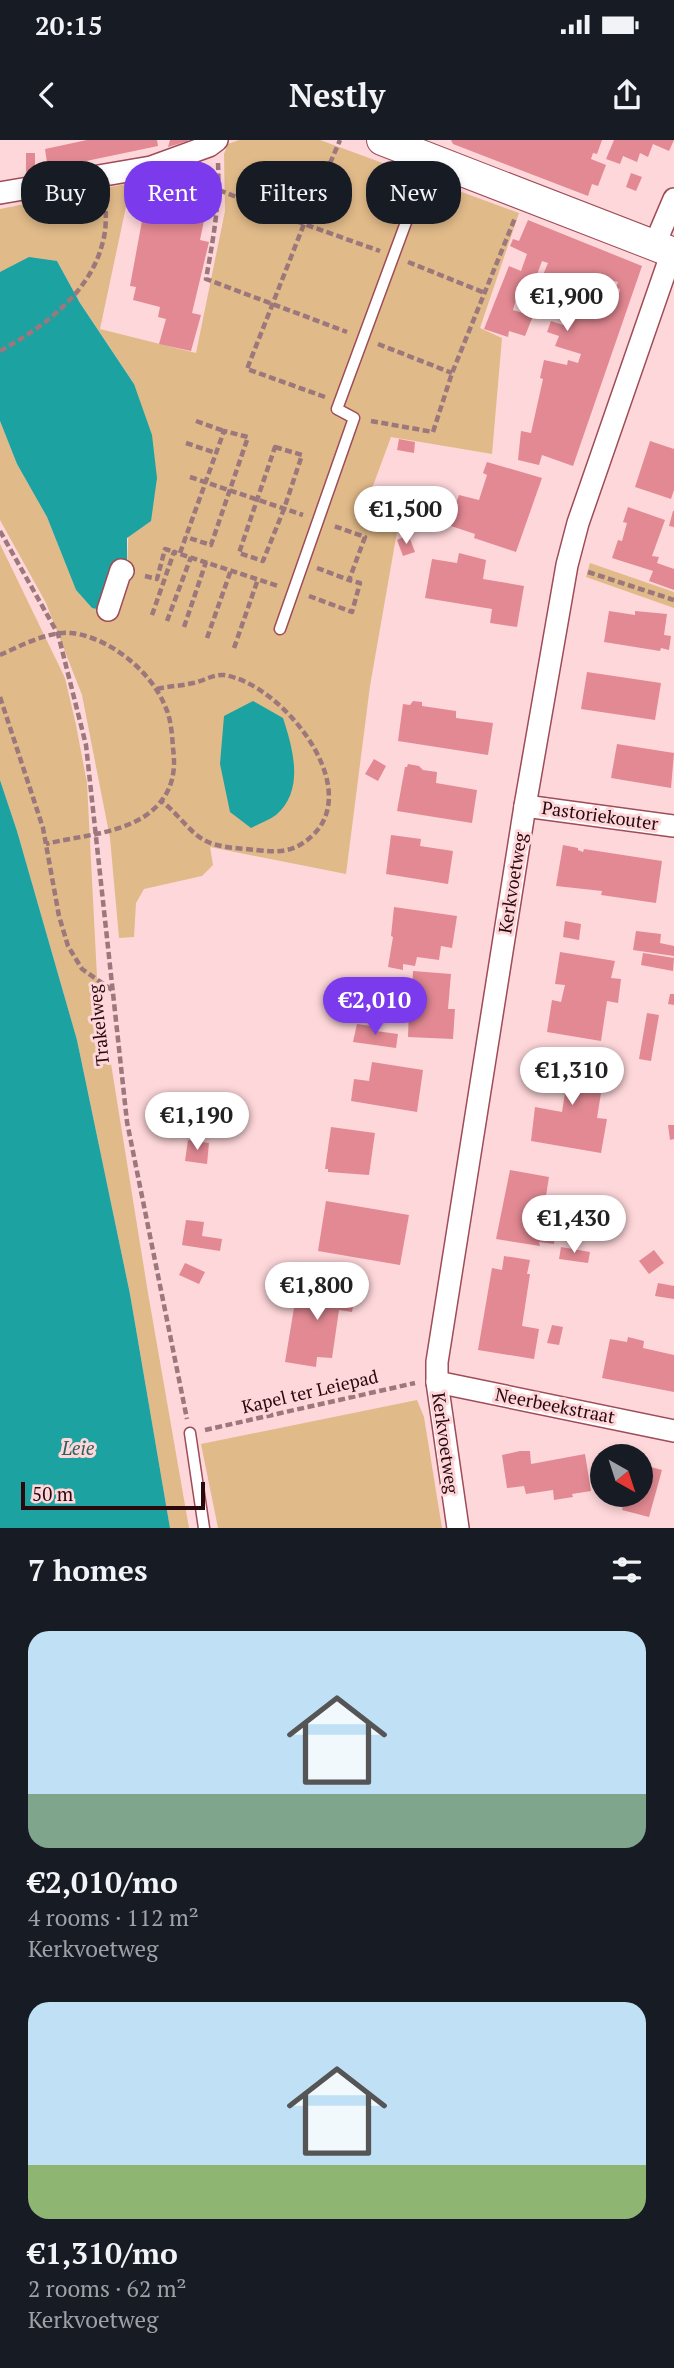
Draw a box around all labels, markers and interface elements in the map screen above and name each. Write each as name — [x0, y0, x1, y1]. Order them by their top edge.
text: 20:15 — [35, 8, 103, 42]
text: Nestly — [289, 74, 385, 116]
icon: back — [28, 76, 66, 114]
icon: share — [608, 76, 646, 114]
chip: Buy — [21, 161, 110, 224]
chip: Rent — [124, 161, 222, 224]
chip: Filters — [236, 161, 352, 224]
chip: New — [366, 161, 461, 224]
pin: €1,900 — [510, 274, 624, 333]
text: €1,900 — [531, 280, 603, 311]
pin: €1,500 — [349, 486, 463, 546]
text: €1,500 — [370, 493, 442, 524]
street label: Pastoriekouter — [540, 795, 660, 835]
street label: Kerkvoetweg — [492, 830, 532, 935]
pin: €2,010 — [318, 978, 432, 1037]
street label: Trakelweg — [82, 983, 114, 1067]
text: €2,010 — [339, 984, 411, 1015]
pin: €1,310 — [515, 1048, 629, 1107]
text: €1,310 — [536, 1054, 608, 1085]
pin: €1,190 — [140, 1093, 254, 1152]
text: €1,190 — [161, 1099, 233, 1130]
pin: €1,430 — [517, 1196, 631, 1255]
text: €1,430 — [538, 1202, 610, 1233]
pin: €1,800 — [260, 1262, 374, 1322]
text: €1,800 — [281, 1269, 353, 1300]
street label: Kapel ter Leiepad — [239, 1364, 380, 1418]
street label: Neerbeekstraat — [493, 1382, 617, 1428]
street label: Kerkvoetweg — [427, 1391, 465, 1496]
water label: Leie — [61, 1435, 95, 1460]
north arrow — [590, 1444, 653, 1507]
map controls — [590, 1444, 653, 1507]
scale bar — [21, 1479, 205, 1511]
text: 50 m — [32, 1481, 73, 1506]
text: 7 homes — [28, 1550, 147, 1590]
icon: filters — [608, 1551, 646, 1589]
icon: home — [274, 1677, 400, 1803]
text: €2,010/mo — [28, 1862, 178, 1902]
text: 4 rooms · 112 m² — [28, 1902, 199, 1933]
text: Kerkvoetweg — [28, 1933, 158, 1964]
icon: home — [274, 2048, 400, 2174]
text: €1,310/mo — [28, 2233, 178, 2273]
text: 2 rooms · 62 m² — [28, 2273, 187, 2304]
text: Kerkvoetweg — [28, 2304, 158, 2335]

